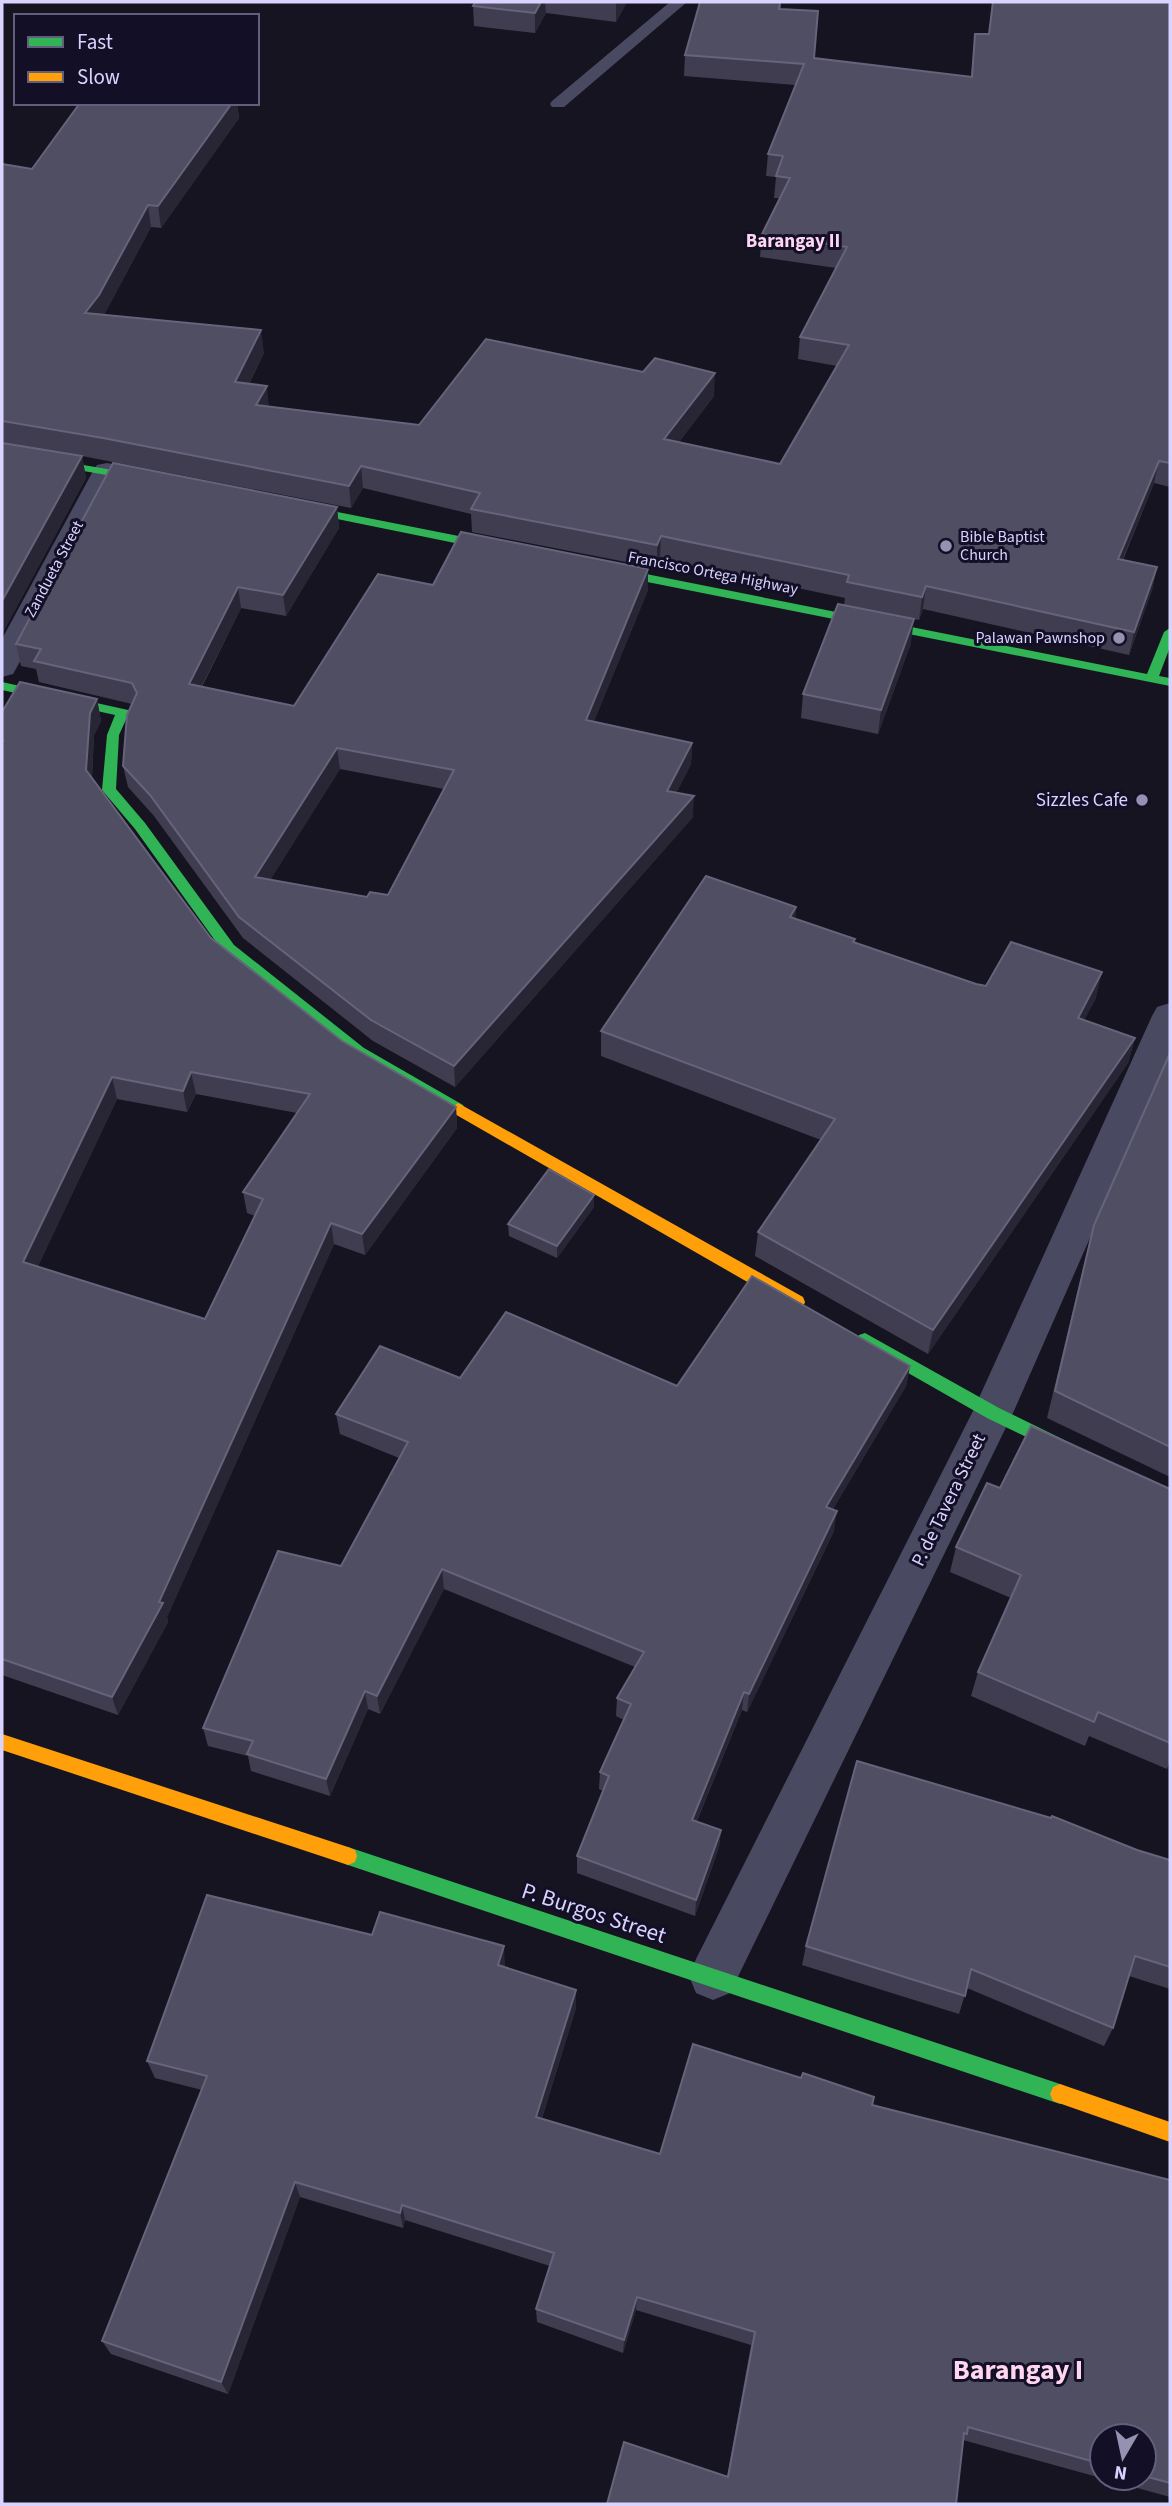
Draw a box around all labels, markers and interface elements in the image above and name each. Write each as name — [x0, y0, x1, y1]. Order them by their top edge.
legend — [14, 14, 259, 105]
text: Fast — [77, 27, 113, 57]
text: Slow — [77, 62, 120, 92]
district label: Barangay II — [746, 228, 840, 255]
street label: Zandueta Street — [19, 516, 89, 621]
place label: Bible Baptist Church — [960, 526, 1045, 566]
marker: Bible Baptist Church — [938, 538, 954, 554]
street label: Francisco Ortega Highway — [626, 546, 800, 600]
place label: Palawan Pawnshop — [975, 627, 1105, 649]
marker: Palawan Pawnshop — [1111, 630, 1127, 646]
place label: Sizzles Cafe — [1036, 787, 1128, 814]
marker: Sizzles Cafe — [1134, 792, 1150, 808]
street label: P. de Tavera Street — [905, 1429, 993, 1571]
street label: P. Burgos Street — [518, 1874, 671, 1952]
district label: Barangay I — [953, 2350, 1083, 2390]
north arrow — [1088, 2422, 1158, 2492]
text: N — [1112, 2458, 1129, 2487]

